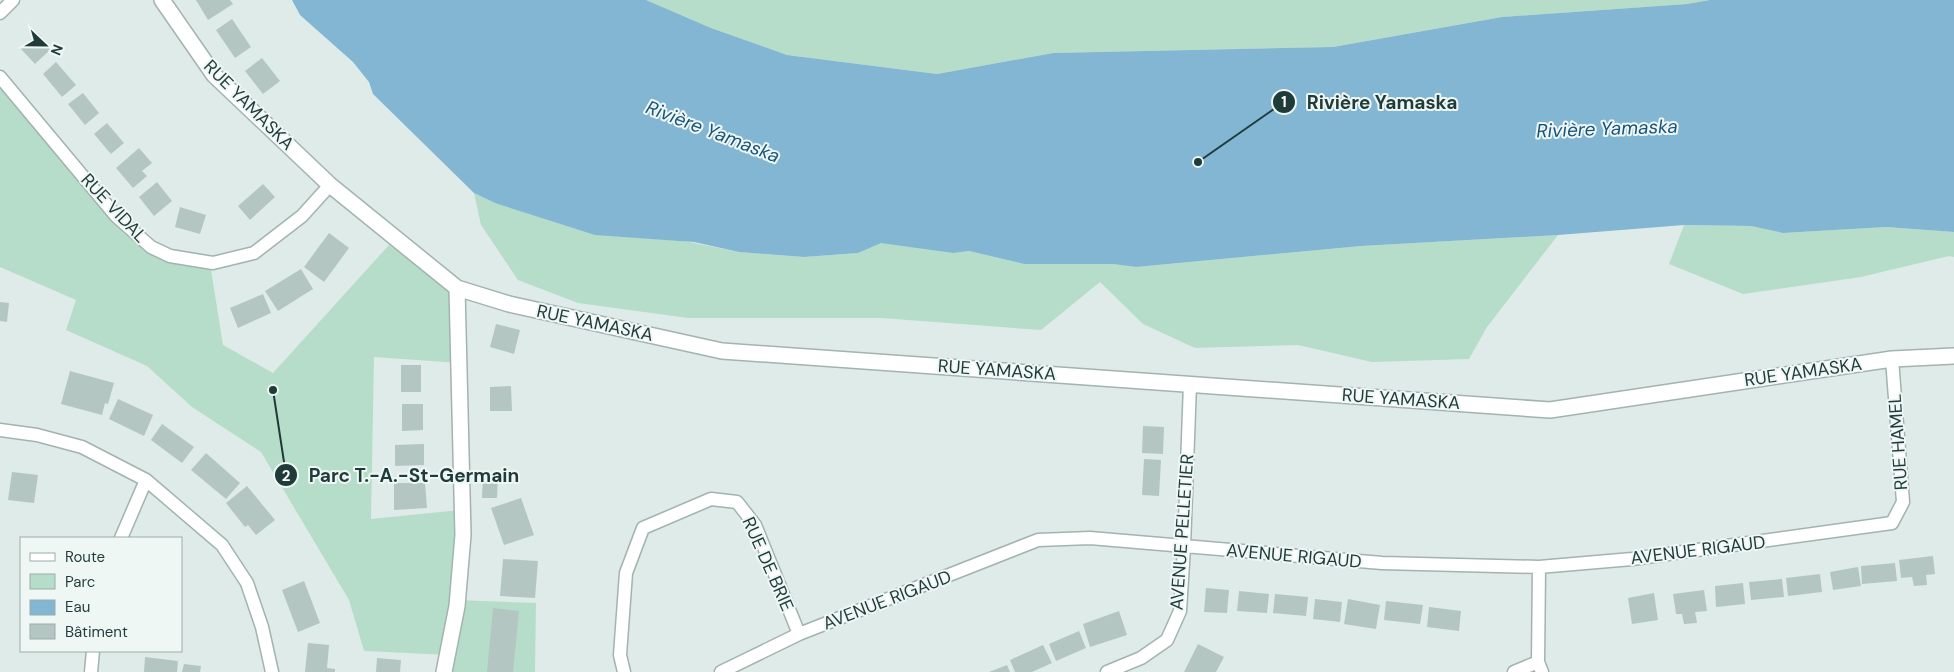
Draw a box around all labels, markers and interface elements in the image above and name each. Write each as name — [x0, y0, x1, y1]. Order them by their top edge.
north arrow — [20, 20, 70, 70]
text: N — [47, 42, 67, 58]
street label: RUE YAMASKA — [199, 55, 299, 155]
callout: Rivière Yamaska — [1271, 85, 1467, 119]
text: Rivière Yamaska — [1307, 90, 1457, 115]
text: 1 — [1281, 92, 1287, 112]
water label: Rivière Yamaska — [642, 94, 783, 169]
water label: Rivière Yamaska — [1536, 114, 1678, 143]
street label: RUE VIDAL — [76, 168, 152, 248]
street label: RUE YAMASKA — [535, 299, 656, 347]
street label: RUE YAMASKA — [1743, 352, 1863, 392]
street label: RUE YAMASKA — [937, 354, 1057, 386]
street label: RUE YAMASKA — [1341, 383, 1461, 415]
street label: RUE HAMEL — [1883, 393, 1913, 491]
street label: AVENUE PELLETIER — [1165, 453, 1199, 611]
callout: Parc T.-A.-St-Germain — [274, 458, 529, 492]
text: Parc T.-A.-St-Germain — [309, 463, 519, 488]
text: 2 — [282, 466, 291, 486]
street label: RUE DE BRIE — [737, 513, 799, 615]
street label: AVENUE RIGAUD — [1629, 530, 1767, 570]
legend — [20, 537, 182, 652]
street label: AVENUE RIGAUD — [1225, 538, 1363, 574]
text: Route — [65, 547, 105, 567]
street label: AVENUE RIGAUD — [819, 564, 955, 636]
text: Parc — [65, 572, 95, 592]
text: Eau — [65, 597, 90, 617]
text: Bâtiment — [65, 622, 128, 642]

